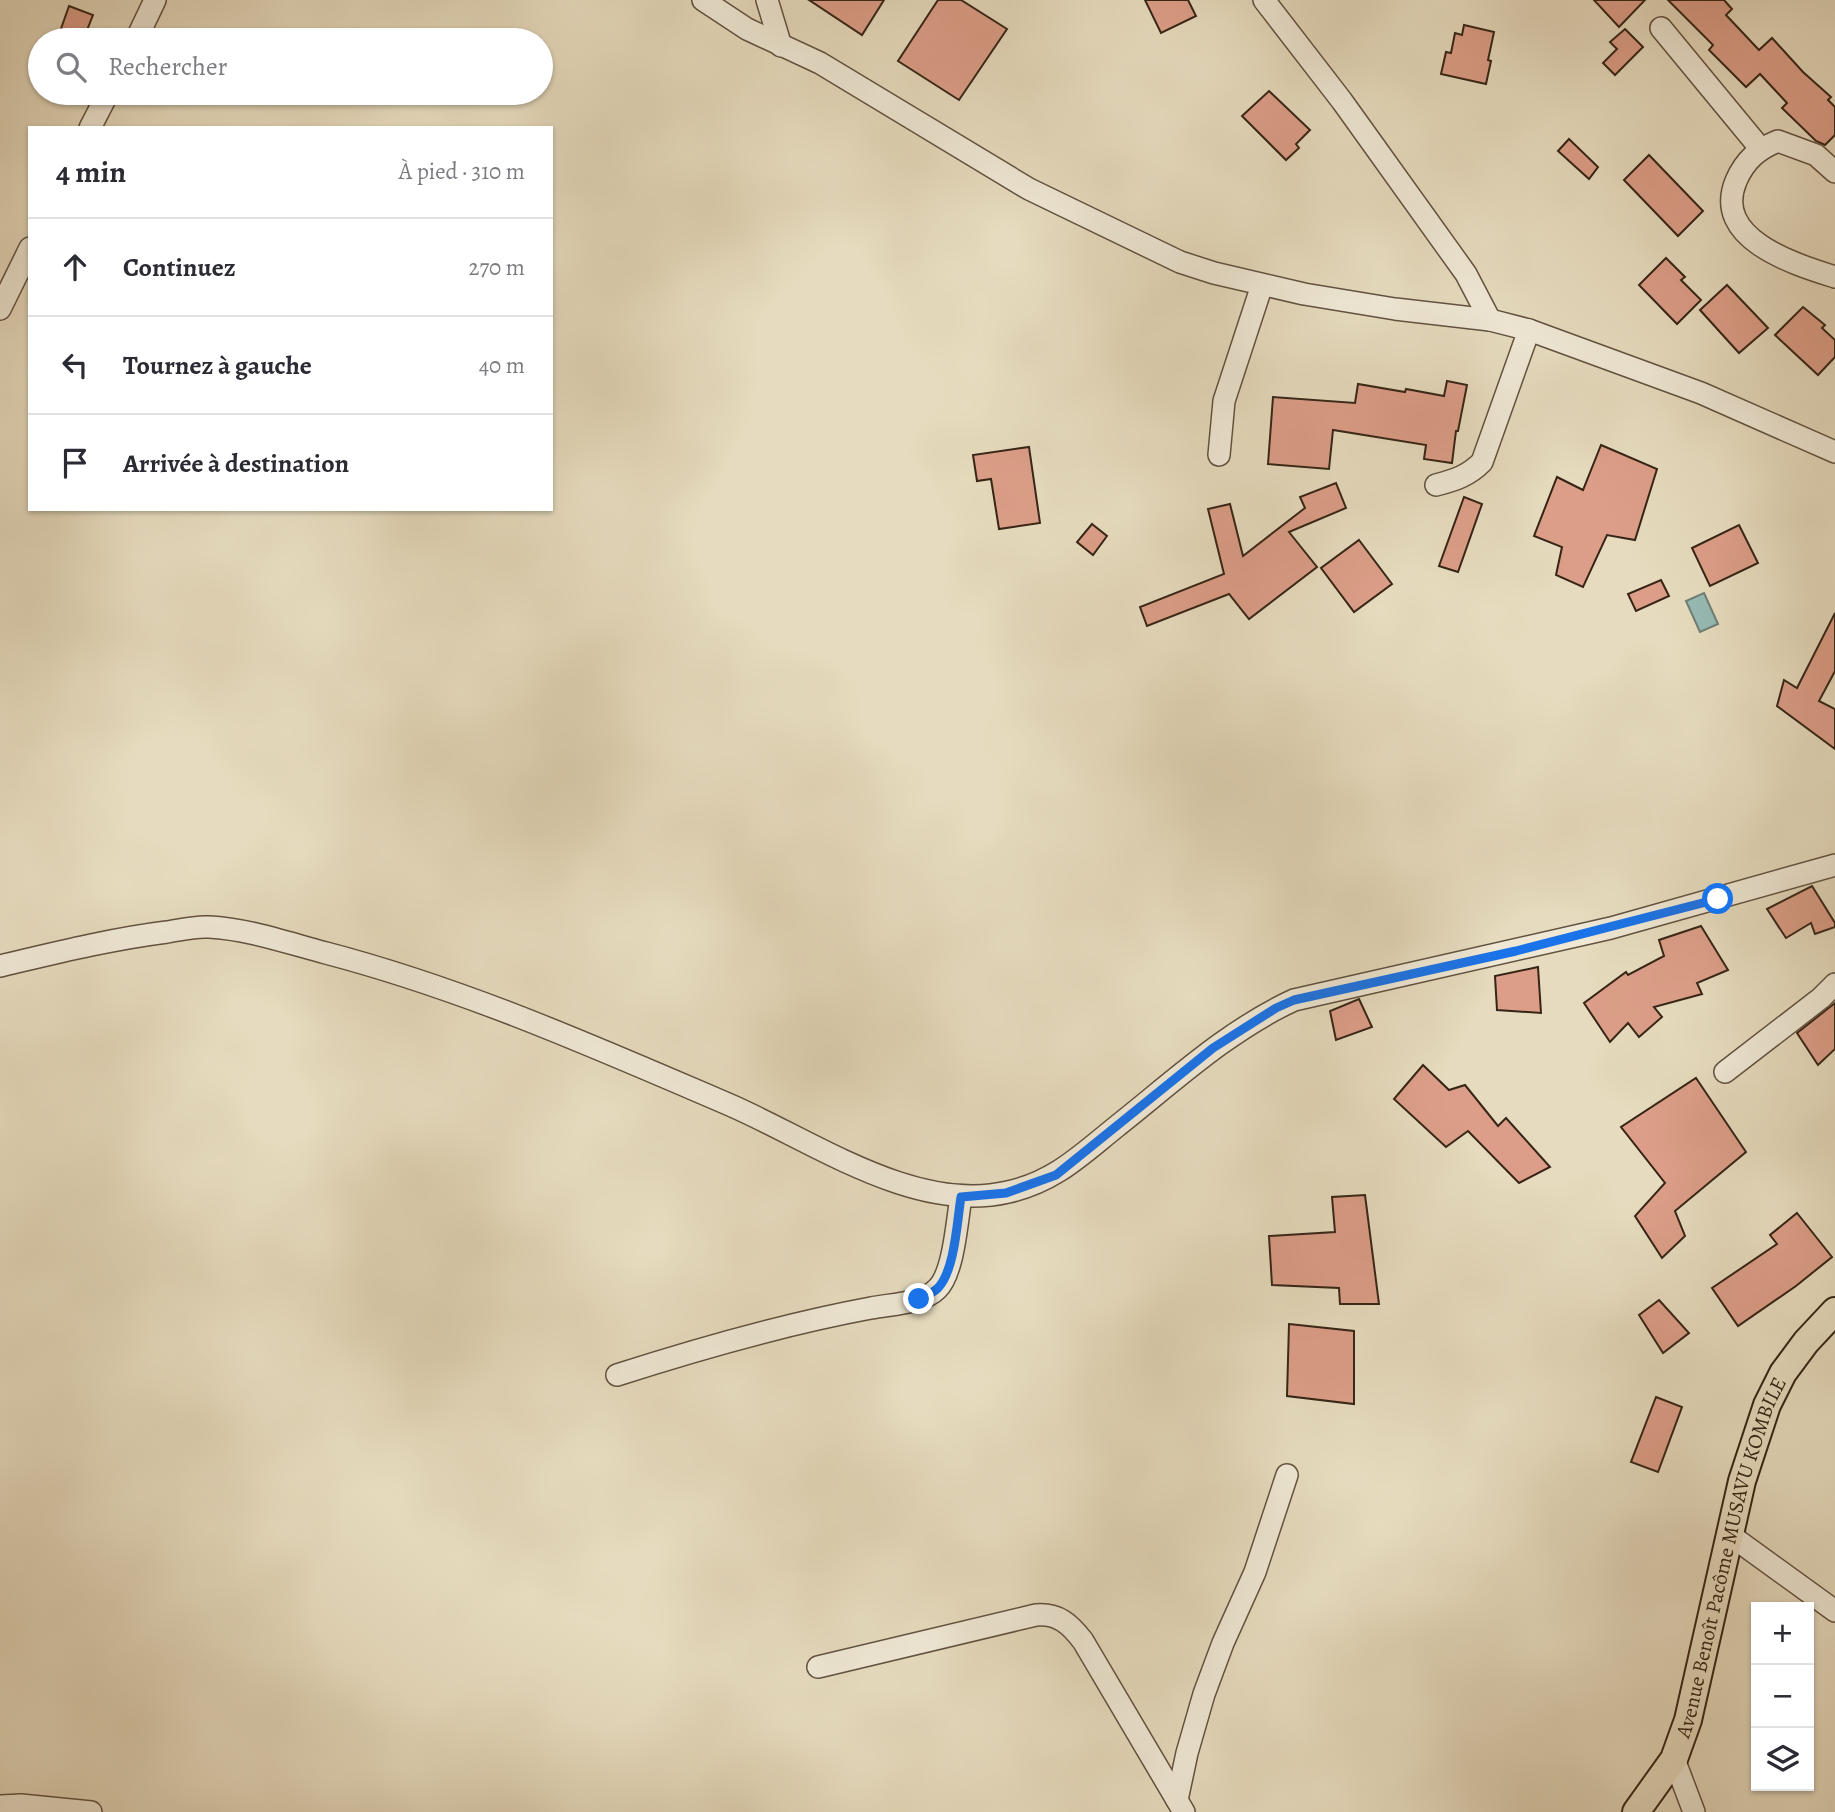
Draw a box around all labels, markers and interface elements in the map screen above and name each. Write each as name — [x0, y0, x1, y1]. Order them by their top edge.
search box — [28, 28, 553, 105]
icon: search — [52, 48, 90, 86]
text: Rechercher — [108, 49, 228, 84]
text: 4 min — [56, 152, 126, 192]
text: À pied · 310 m — [399, 156, 525, 187]
icon: ahead — [56, 248, 94, 286]
text: Continuez — [123, 250, 236, 285]
text: 270 m — [468, 252, 525, 283]
icon: left — [56, 346, 94, 384]
text: Tournez à gauche — [123, 348, 312, 383]
text: 40 m — [479, 350, 525, 381]
icon: arrive — [56, 444, 94, 482]
text: Arrivée à destination — [123, 446, 349, 481]
route start — [1702, 883, 1733, 914]
route end — [903, 1283, 934, 1314]
street label: Avenue Benoît Pacôme MUSAVU KOMBILE — [1668, 1372, 1793, 1743]
map controls — [1751, 1602, 1814, 1791]
button: + — [1751, 1602, 1814, 1665]
button: − — [1751, 1665, 1814, 1728]
button: layers — [1751, 1728, 1814, 1791]

